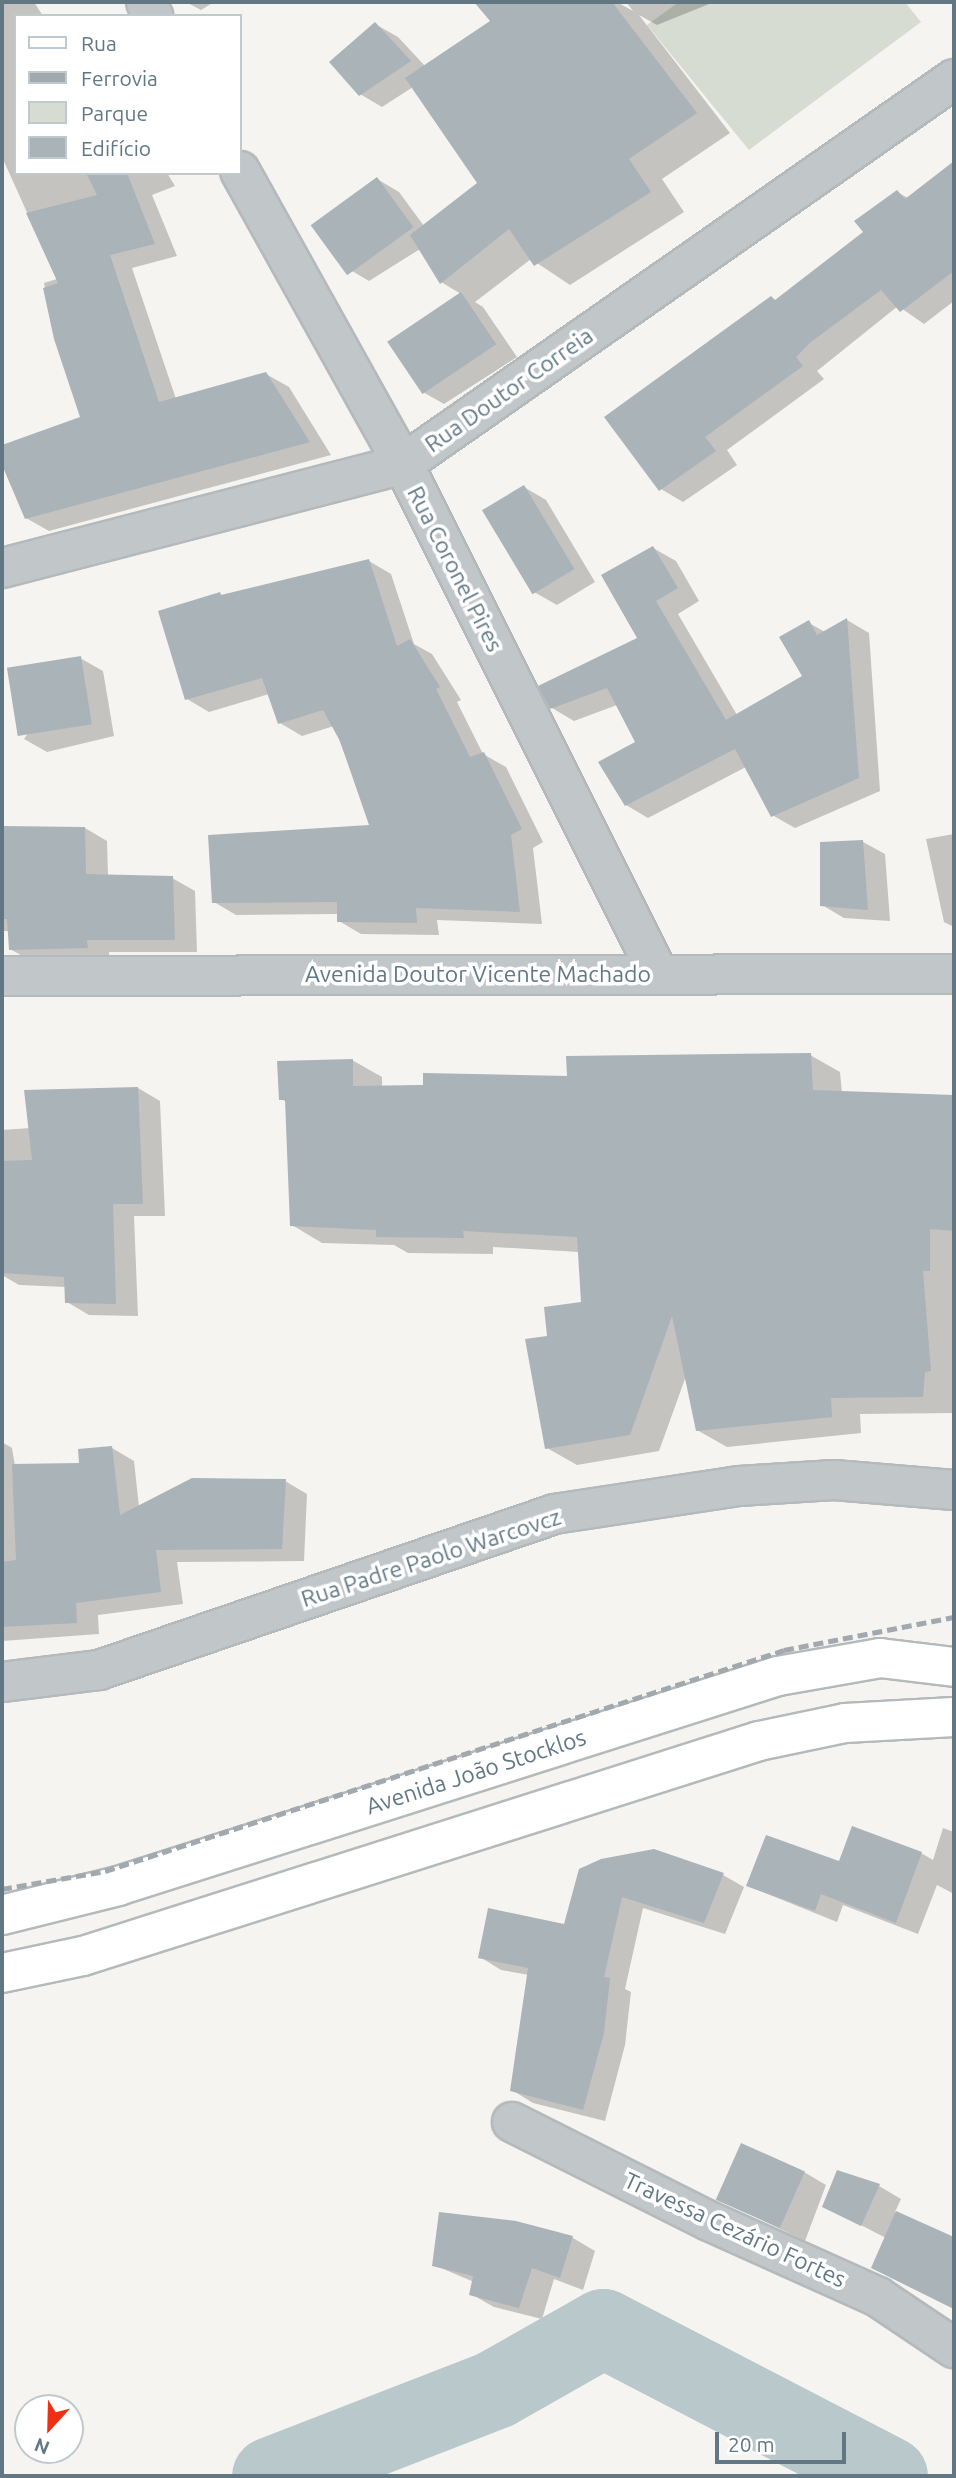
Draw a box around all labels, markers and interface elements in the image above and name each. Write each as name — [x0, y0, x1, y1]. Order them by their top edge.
legend — [14, 14, 242, 175]
text: Rua — [81, 31, 117, 55]
text: Ferrovia — [81, 66, 158, 90]
text: Parque — [81, 101, 148, 125]
text: Edifício — [81, 136, 151, 160]
street label: Rua Doutor Correia — [420, 322, 598, 458]
street label: Rua Coronel Pires — [401, 482, 509, 656]
street label: Avenida Doutor Vicente Machado — [305, 960, 651, 988]
street label: Rua Padre Paolo Warcovcz — [298, 1503, 564, 1613]
street label: Avenida João Stocklos — [363, 1723, 589, 1821]
street label: Travessa Cezário Fortes — [620, 2166, 850, 2294]
north arrow — [14, 2394, 84, 2464]
scale bar — [718, 2418, 849, 2462]
text: 20 m — [728, 2432, 775, 2456]
text: N — [31, 2434, 53, 2459]

